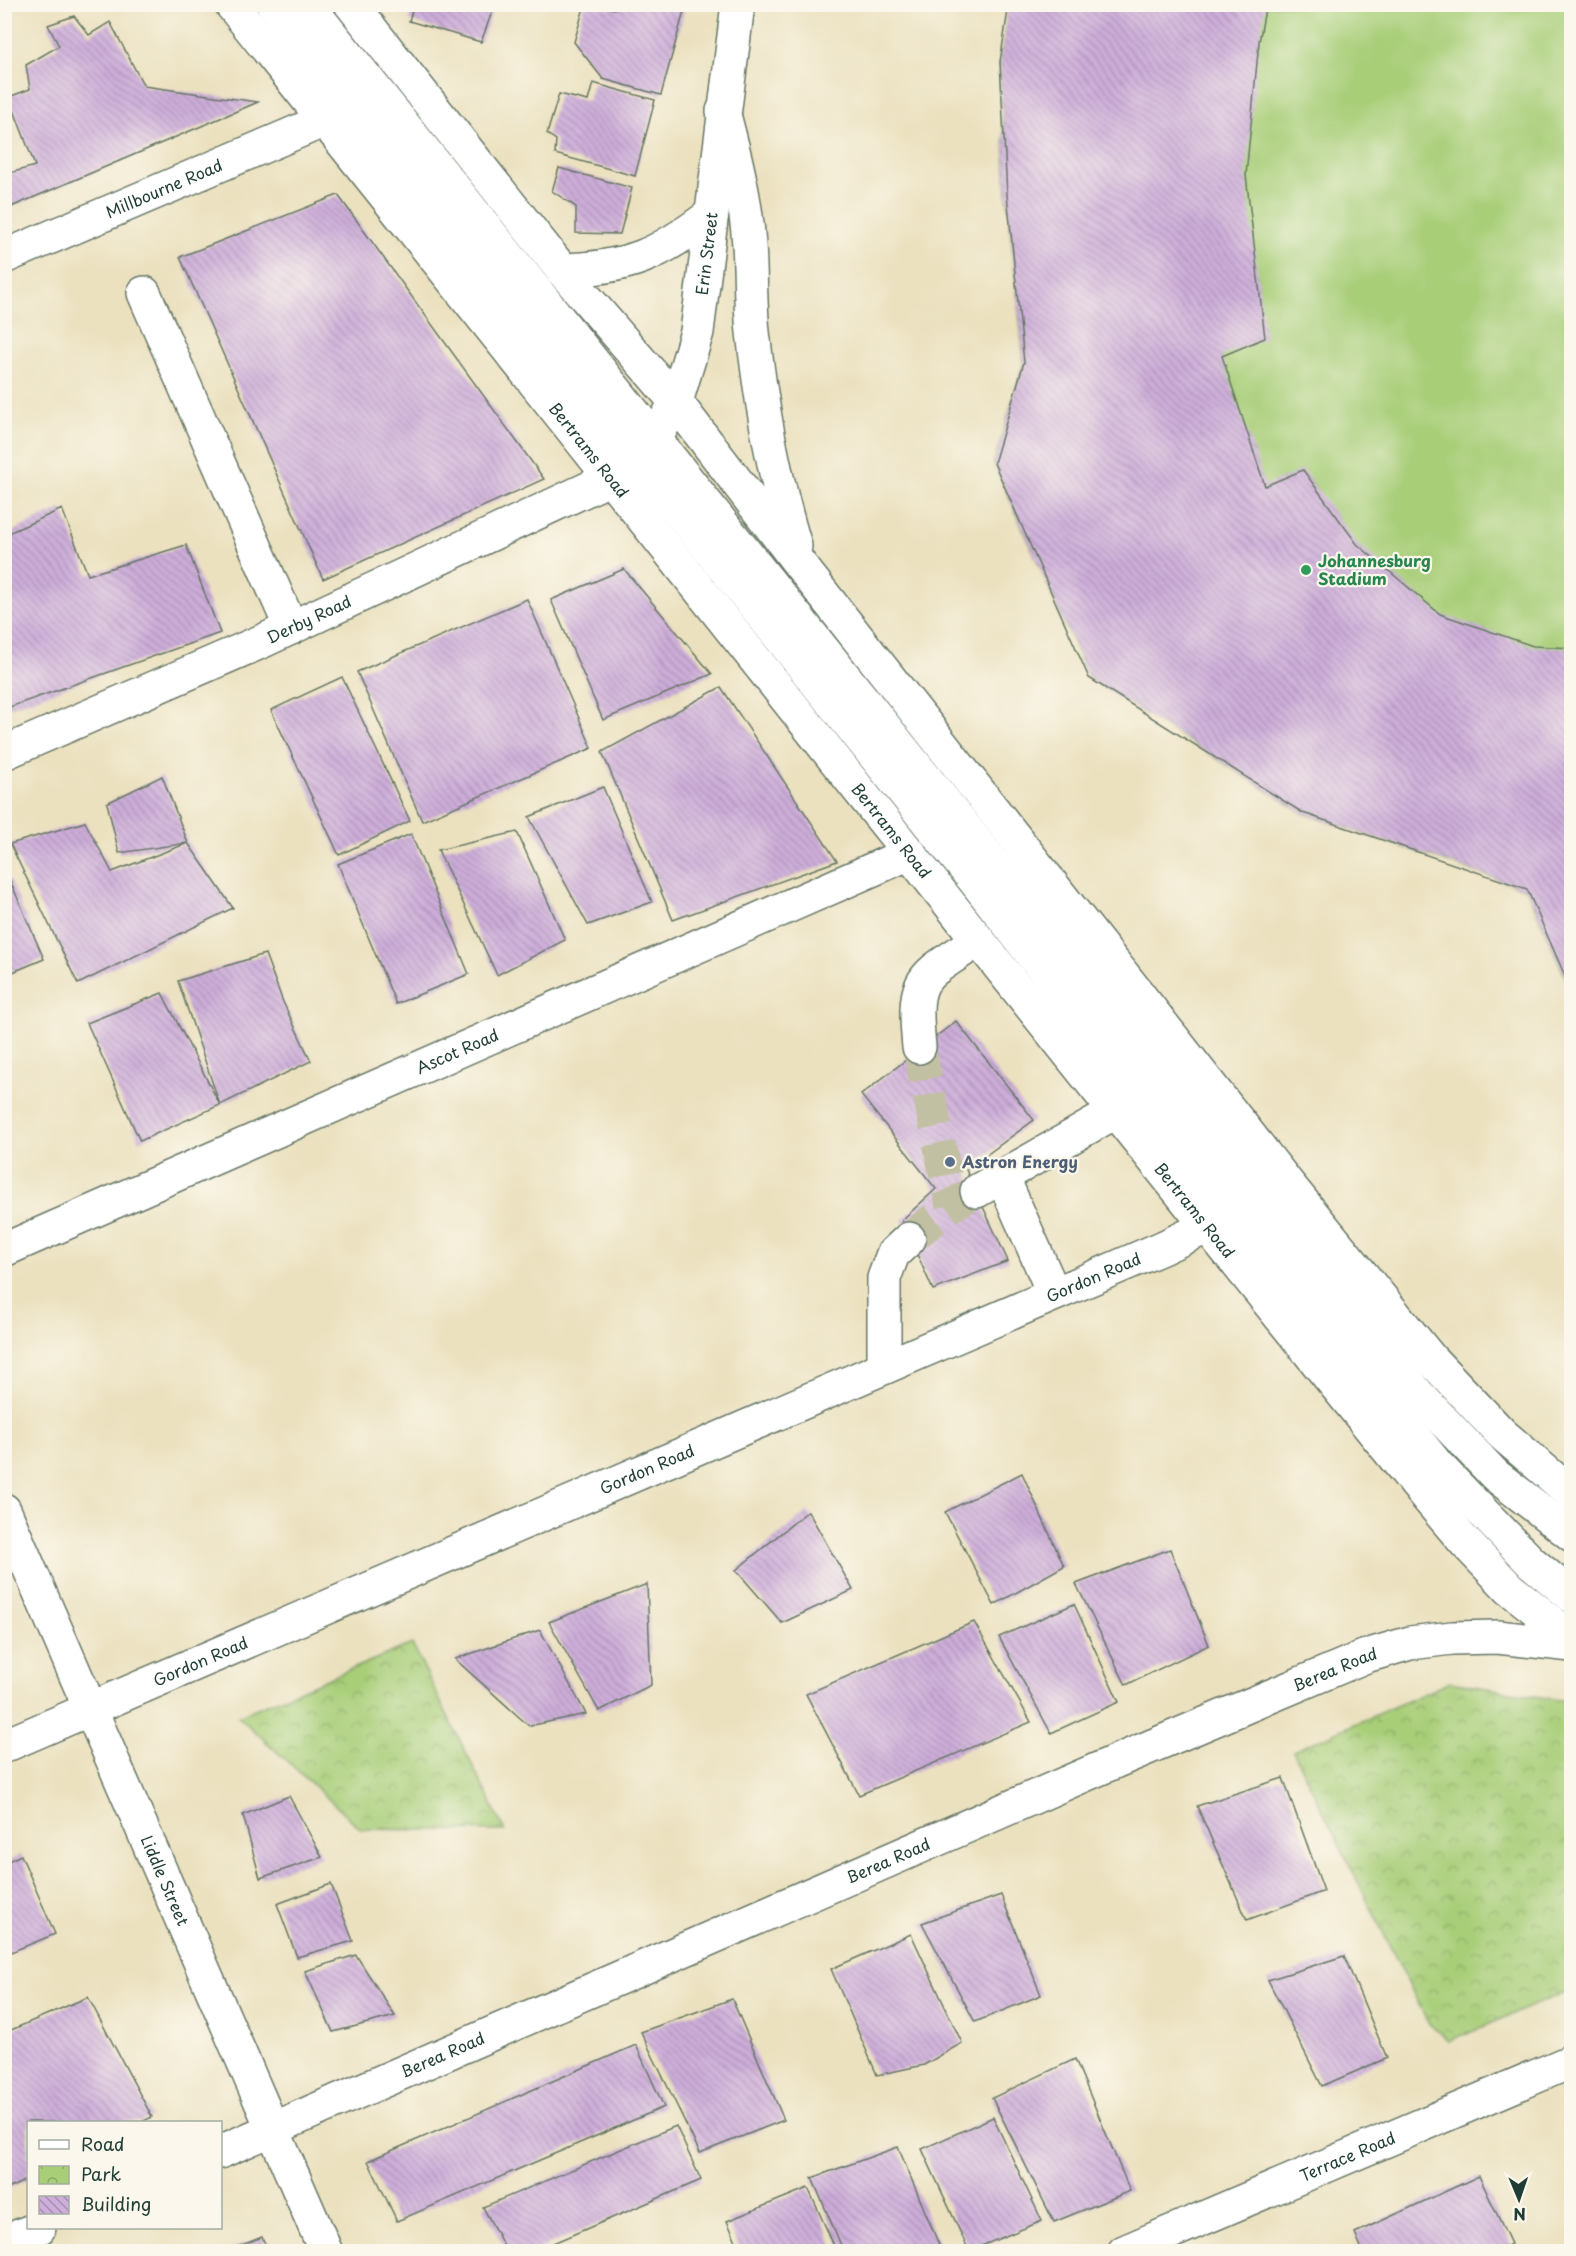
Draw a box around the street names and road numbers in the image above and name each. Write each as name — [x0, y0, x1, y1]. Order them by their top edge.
street label: Millbourne Road — [101, 152, 226, 223]
street label: Erin Street — [689, 210, 723, 296]
street label: Bertrams Road — [544, 397, 635, 503]
street label: Derby Road — [262, 588, 355, 649]
street label: Bertrams Road — [846, 777, 938, 883]
street label: Ascot Road — [412, 1022, 502, 1079]
street label: Bertrams Road — [1150, 1157, 1241, 1263]
street label: Gordon Road — [1042, 1246, 1144, 1308]
street label: Gordon Road — [595, 1438, 698, 1500]
street label: Gordon Road — [149, 1630, 251, 1692]
street label: Berea Road — [1289, 1640, 1380, 1697]
street label: Liddle Street — [136, 1831, 196, 1930]
street label: Berea Road — [842, 1831, 934, 1889]
street label: Berea Road — [397, 2025, 488, 2083]
street label: Terrace Road — [1295, 2125, 1399, 2187]

